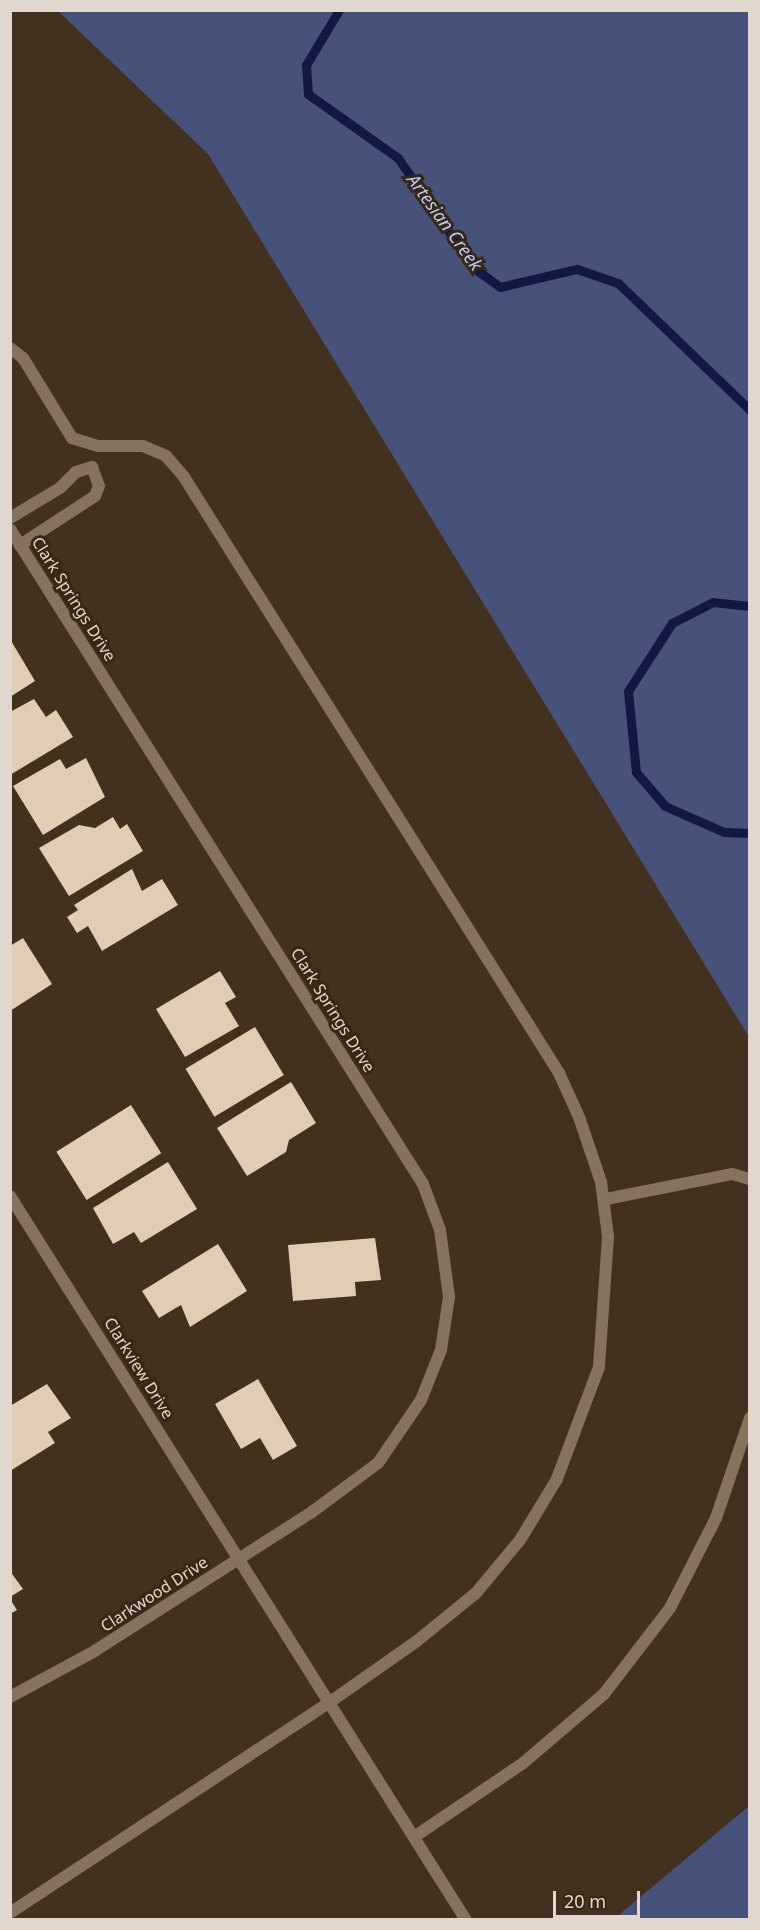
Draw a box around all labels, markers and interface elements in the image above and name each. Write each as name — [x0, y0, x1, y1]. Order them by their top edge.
water label: Artesian Creek — [403, 169, 487, 275]
street label: Clark Springs Drive — [28, 533, 120, 665]
street label: Clark Springs Drive — [287, 944, 379, 1076]
street label: Clarkview Drive — [100, 1314, 178, 1422]
street label: Clarkwood Drive — [97, 1552, 211, 1636]
scale bar — [556, 1879, 643, 1917]
text: 20 m — [564, 1889, 606, 1913]

